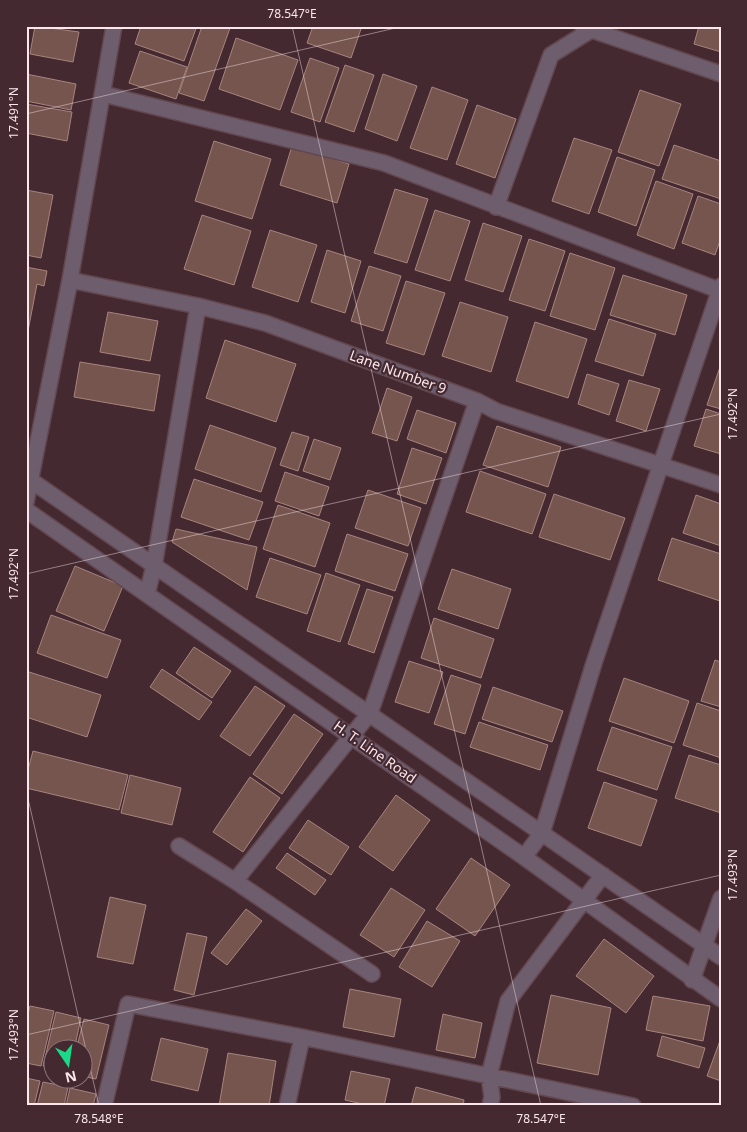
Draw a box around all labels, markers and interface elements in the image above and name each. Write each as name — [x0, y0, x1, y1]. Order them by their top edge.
text: 78.547°E — [267, 5, 317, 22]
text: 17.491°N — [5, 87, 22, 139]
street label: Lane Number 9 — [347, 345, 449, 398]
text: 17.492°N — [724, 388, 741, 440]
text: 17.492°N — [5, 548, 22, 600]
street label: H. T. Line Road — [330, 716, 420, 787]
text: 17.493°N — [724, 849, 741, 901]
text: 17.493°N — [5, 1009, 22, 1061]
north arrow — [42, 1040, 92, 1090]
text: N — [63, 1067, 79, 1088]
text: 78.548°E — [74, 1110, 124, 1127]
text: 78.547°E — [516, 1110, 566, 1127]

